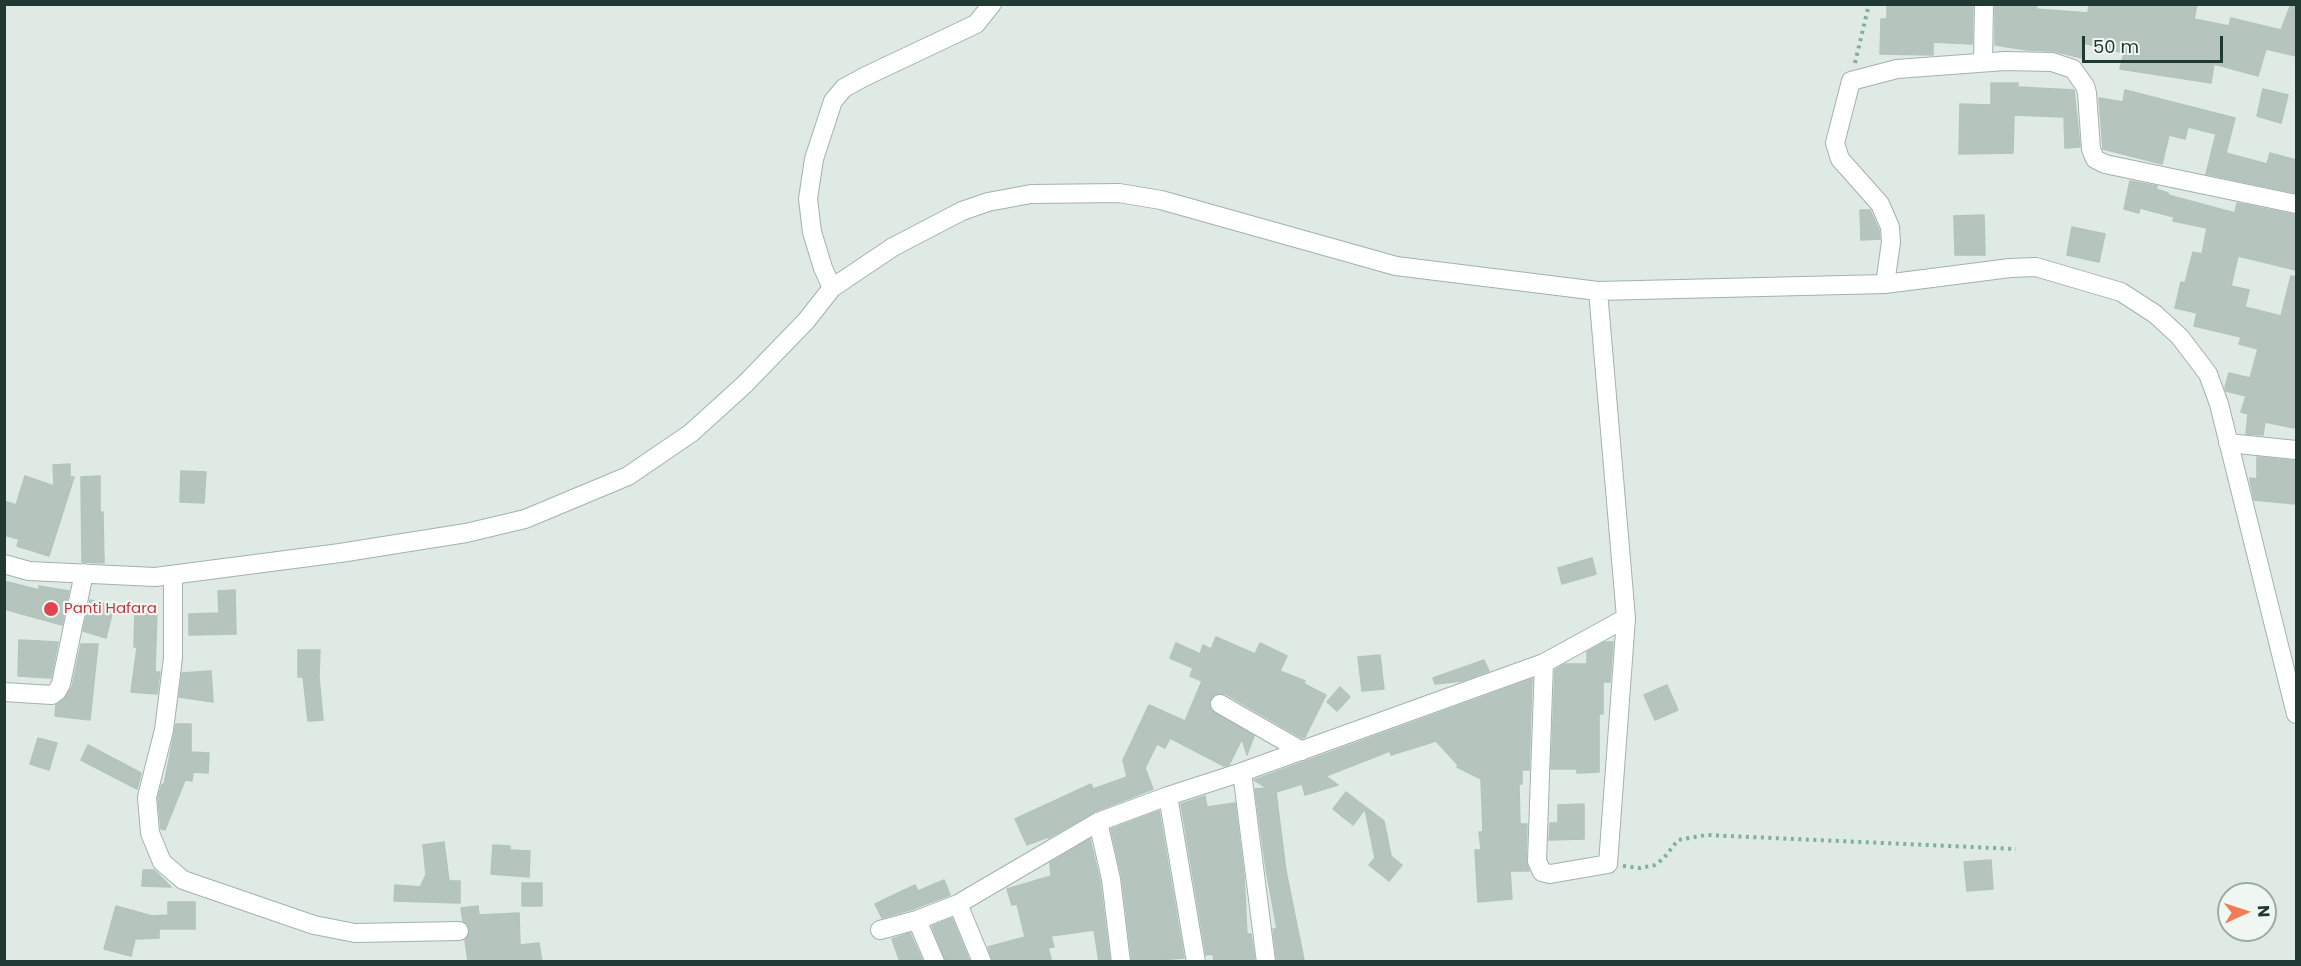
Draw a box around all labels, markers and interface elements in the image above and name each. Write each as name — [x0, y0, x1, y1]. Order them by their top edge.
scale bar — [2085, 24, 2226, 62]
text: 50 m — [2093, 34, 2139, 59]
marker: Panti Hafara — [42, 600, 60, 618]
place label: Panti Hafara — [64, 600, 157, 618]
north arrow — [2217, 882, 2277, 942]
text: N — [2252, 905, 2275, 918]

